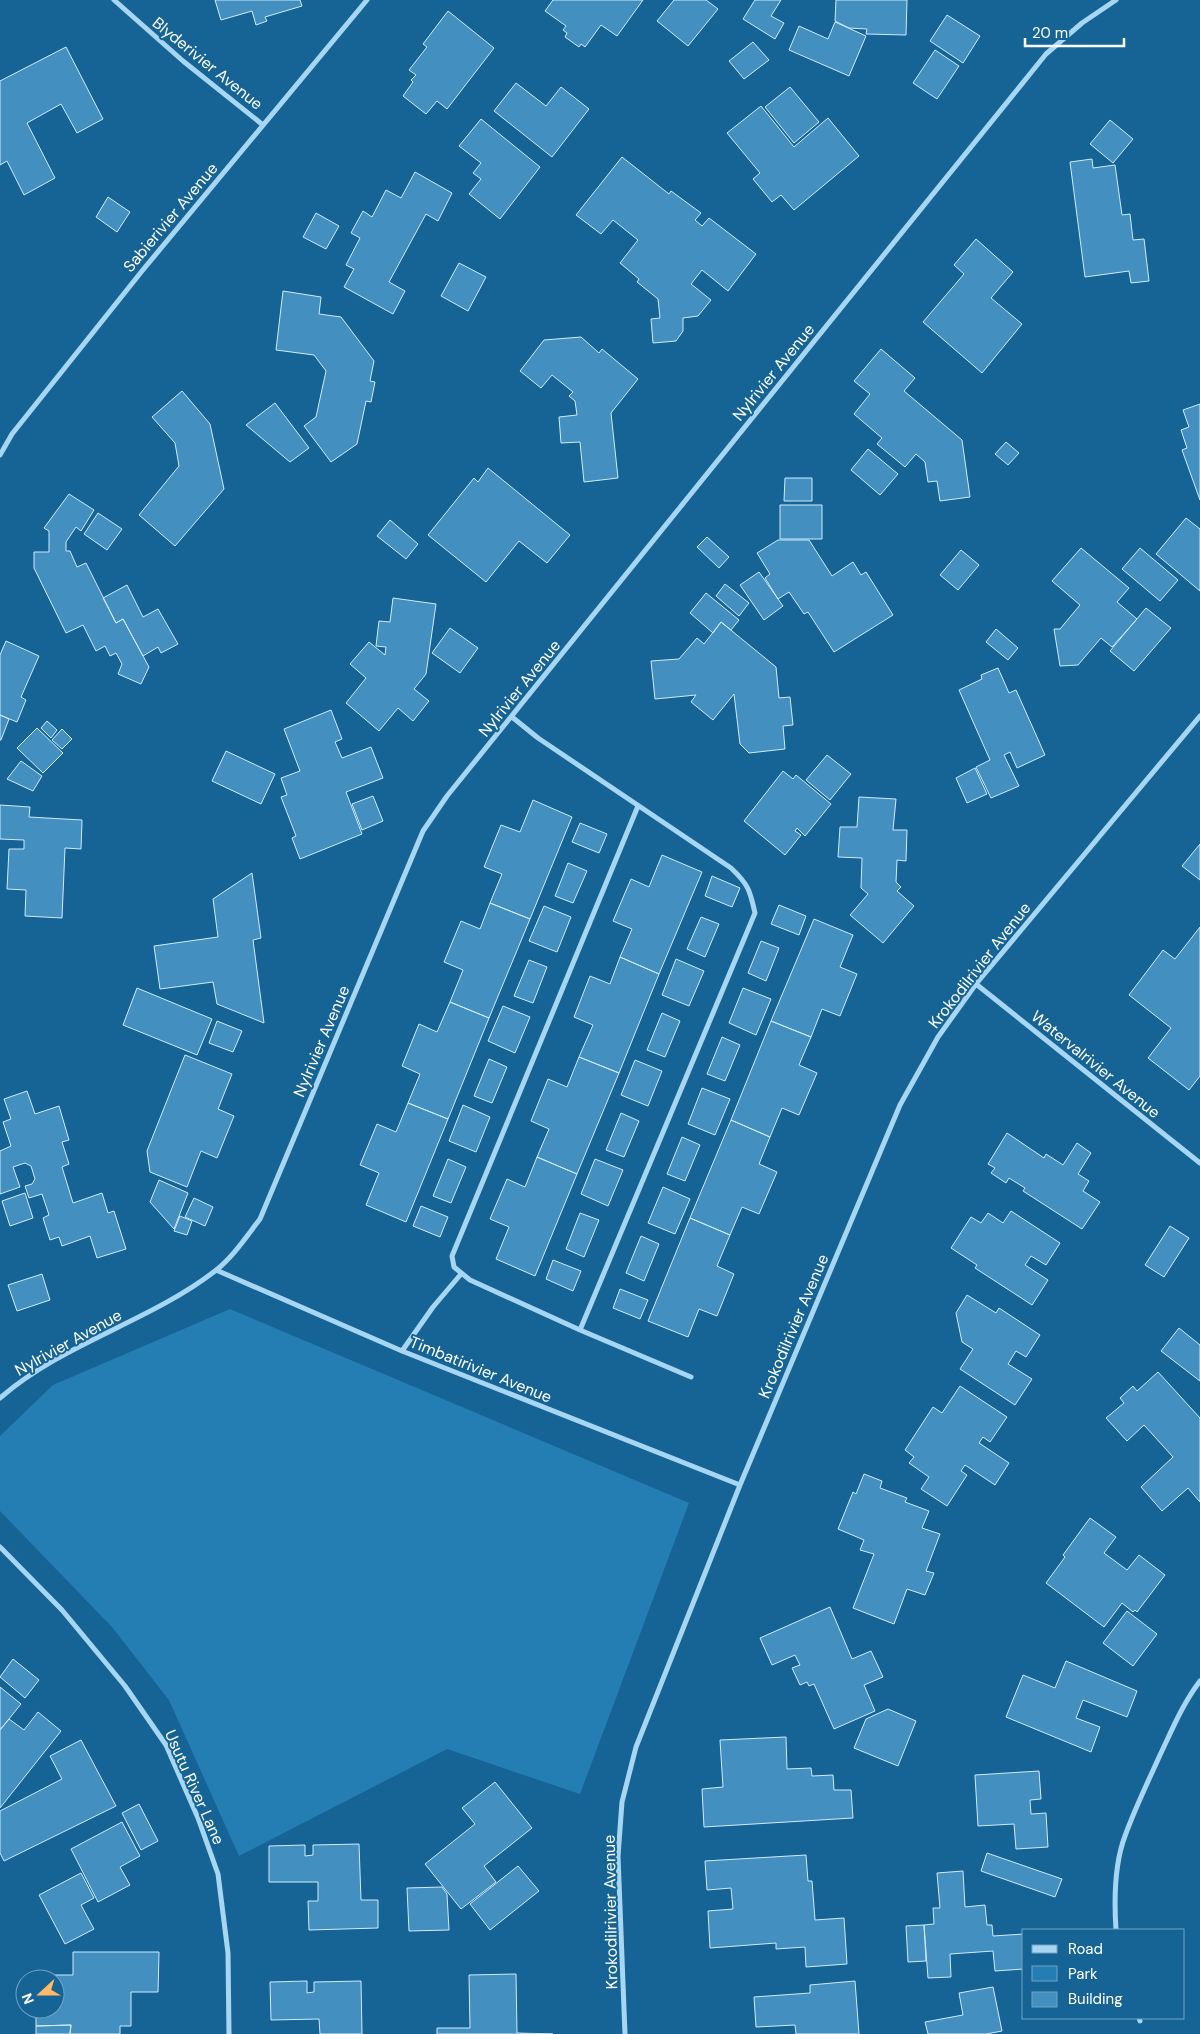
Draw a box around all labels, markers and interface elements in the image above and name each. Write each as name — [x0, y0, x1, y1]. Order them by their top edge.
street label: Blyderivier Avenue — [148, 12, 267, 114]
scale bar — [1025, 15, 1124, 47]
text: 20 m — [1032, 23, 1068, 43]
street label: Sabierivier Avenue — [118, 158, 222, 276]
street label: Nylrivier Avenue — [728, 319, 819, 425]
street label: Nylrivier Avenue — [474, 635, 565, 741]
street label: Krokodilrivier Avenue — [924, 898, 1035, 1033]
street label: Nylrivier Avenue — [289, 982, 354, 1100]
street label: Watervalrivier Avenue — [1027, 1006, 1165, 1123]
street label: Krokodilrivier Avenue — [754, 1251, 833, 1401]
street label: Nylrivier Avenue — [11, 1304, 125, 1381]
street label: Timbatirivier Avenue — [407, 1331, 555, 1408]
street label: Usutu River Lane — [160, 1727, 229, 1848]
street label: Krokodilrivier Avenue — [599, 1835, 622, 1989]
legend — [1022, 1929, 1185, 2019]
text: Road — [1068, 1939, 1103, 1959]
text: Park — [1068, 1964, 1098, 1984]
north arrow — [15, 1969, 65, 2019]
text: Building — [1068, 1989, 1123, 2009]
text: N — [18, 1991, 38, 2007]

